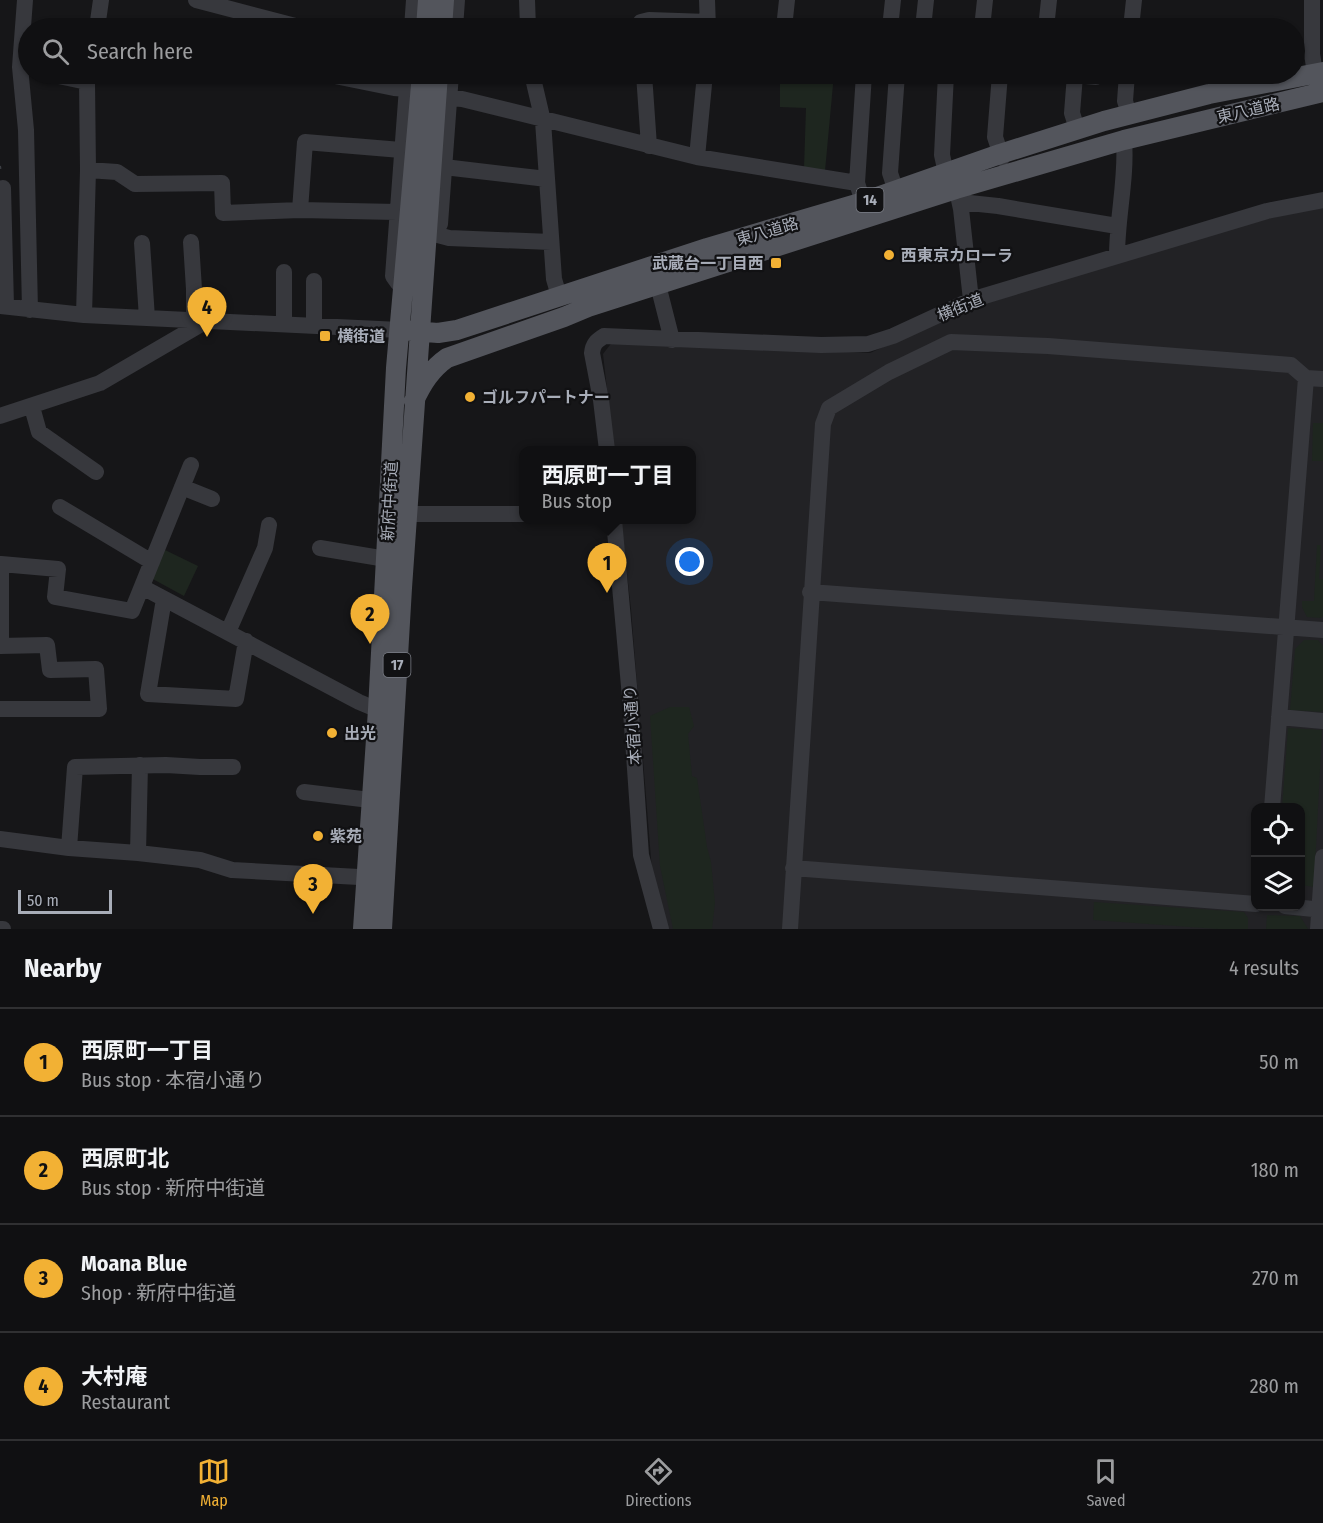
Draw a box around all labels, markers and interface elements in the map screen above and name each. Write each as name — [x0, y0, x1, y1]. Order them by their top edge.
search box — [18, 18, 1305, 84]
icon: search — [39, 35, 72, 68]
text: Search here — [87, 38, 193, 65]
street label: 東八道路 — [1215, 94, 1281, 127]
road number: 14 — [856, 188, 884, 212]
street label: 東八道路 — [734, 214, 801, 249]
place label: 西東京カローラ — [901, 246, 1013, 265]
marker: 西東京カローラ — [882, 248, 896, 262]
place label: 武蔵台一丁目西 — [652, 254, 764, 273]
marker: 武蔵台一丁目西 — [769, 256, 783, 270]
pin: 4 — [188, 288, 226, 337]
street label: 横街道 — [934, 290, 986, 325]
place label: 横街道 — [337, 327, 385, 346]
marker: 横街道 — [318, 329, 332, 343]
place label: ゴルフパートナー — [482, 388, 610, 407]
marker: ゴルフパートナー — [463, 390, 477, 404]
popup — [519, 446, 696, 524]
street label: 新府中街道 — [378, 461, 401, 541]
text: 西原町一丁目 — [541, 462, 674, 489]
text: Bus stop — [541, 489, 612, 513]
pin: 1 — [588, 544, 626, 593]
your location — [675, 547, 704, 576]
pin: 2 — [350, 594, 389, 644]
road number: 17 — [384, 653, 410, 677]
street label: 本宿小通り — [620, 684, 645, 766]
place label: 出光 — [344, 724, 376, 743]
marker: 出光 — [325, 726, 339, 740]
map controls — [1251, 803, 1305, 911]
button: locate — [1251, 803, 1305, 857]
place label: 紫苑 — [330, 827, 362, 846]
marker: 紫苑 — [311, 829, 325, 843]
button: layers — [1251, 857, 1305, 911]
pin: 3 — [294, 864, 332, 914]
scale bar — [18, 887, 112, 914]
text: 50 m — [27, 891, 59, 910]
text: Nearby — [24, 953, 101, 984]
text: 4 results — [1229, 956, 1299, 980]
text: 西原町一丁目 — [81, 1037, 213, 1064]
text: 1 — [39, 1050, 48, 1074]
text: 50 m — [1259, 1050, 1299, 1074]
text: Bus stop · 本宿小通り — [81, 1068, 265, 1092]
text: 西原町北 — [81, 1145, 169, 1172]
text: 2 — [39, 1158, 48, 1182]
text: 180 m — [1251, 1158, 1299, 1182]
text: Bus stop · 新府中街道 — [81, 1176, 265, 1200]
text: Moana Blue — [81, 1250, 187, 1277]
text: 3 — [39, 1266, 48, 1290]
text: 270 m — [1252, 1266, 1299, 1290]
text: Shop · 新府中街道 — [81, 1281, 236, 1305]
text: 大村庵 — [81, 1363, 147, 1390]
text: 4 — [38, 1374, 49, 1398]
text: 280 m — [1250, 1374, 1299, 1398]
text: Restaurant — [81, 1390, 170, 1414]
tab: Map — [197, 1455, 230, 1510]
tab: Directions — [625, 1455, 692, 1510]
tab: Saved — [1086, 1455, 1126, 1510]

